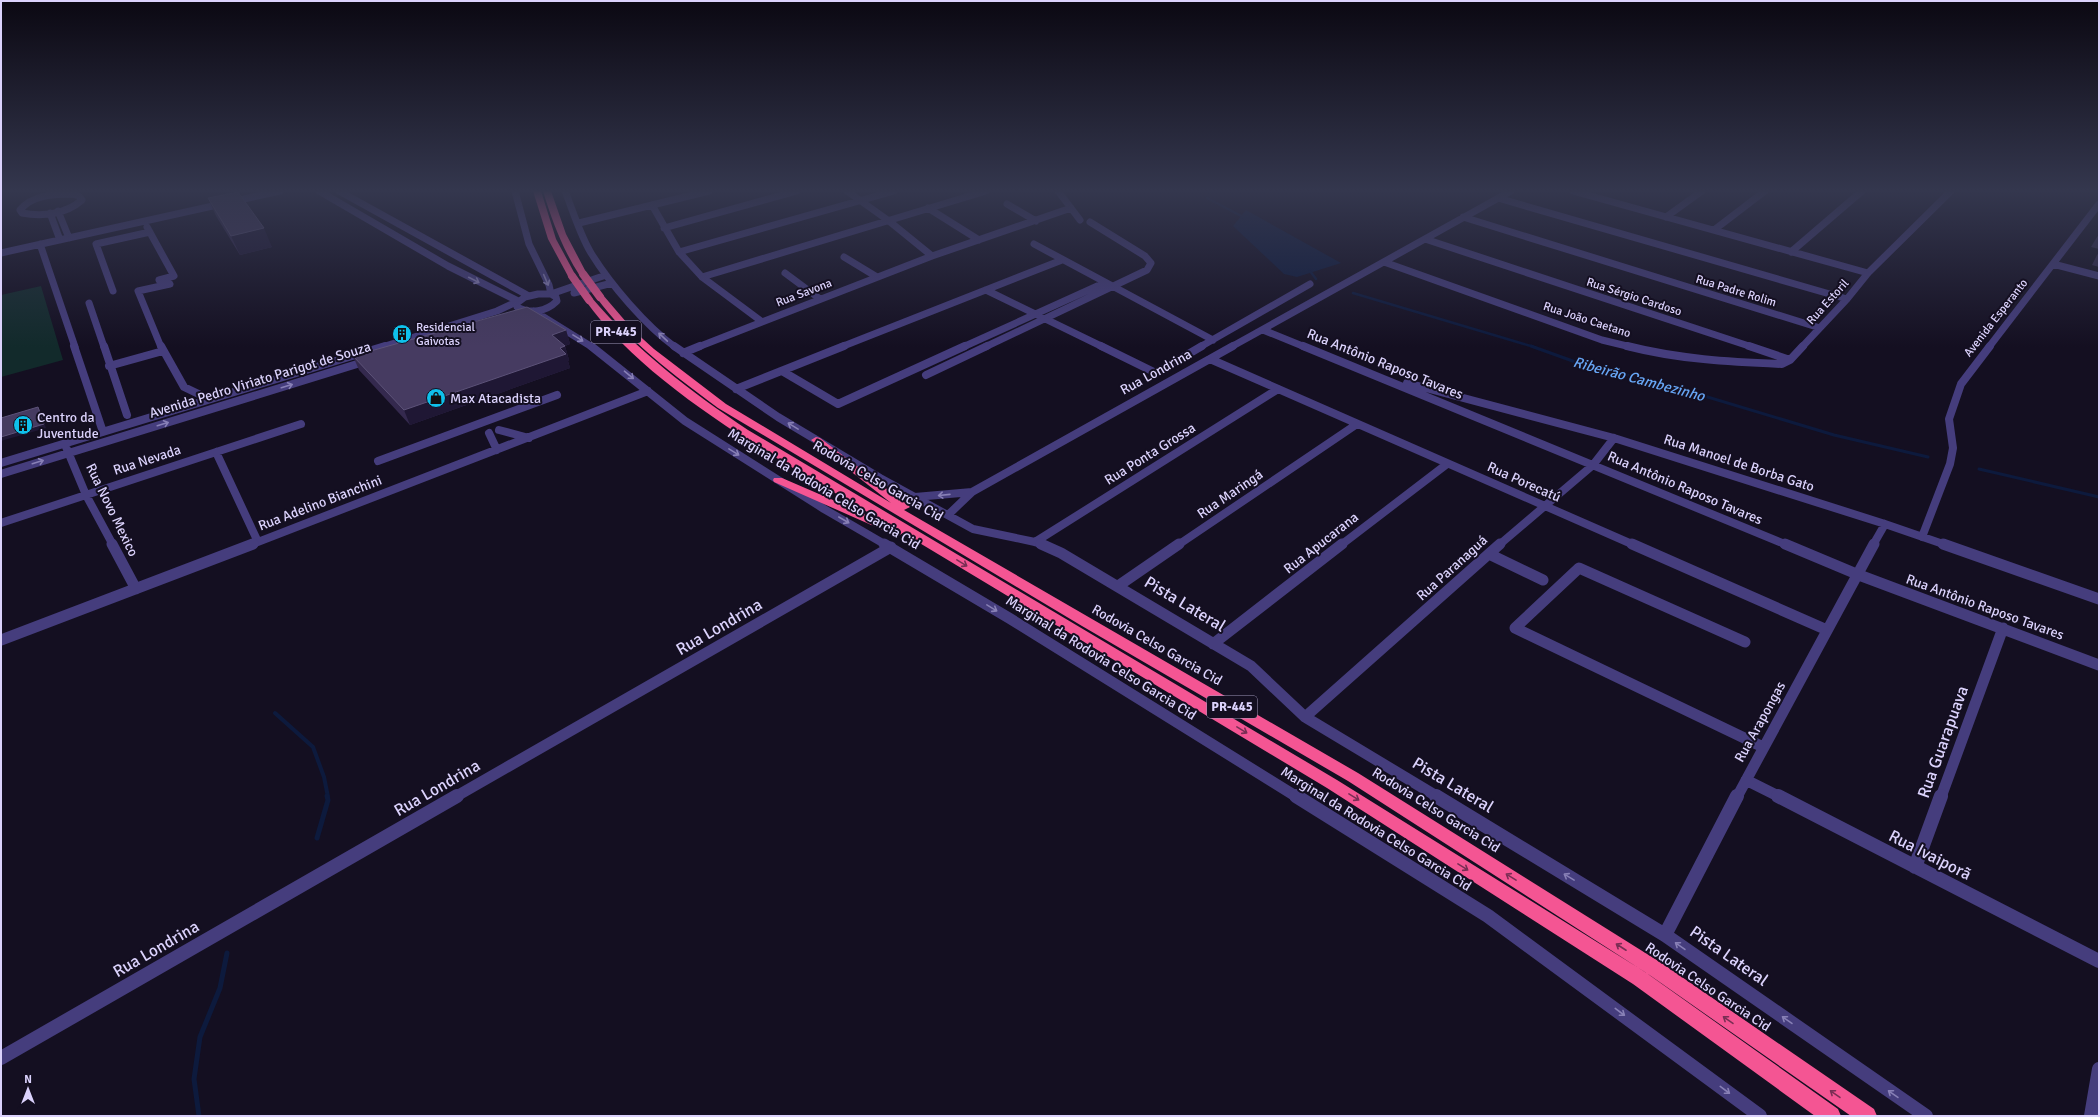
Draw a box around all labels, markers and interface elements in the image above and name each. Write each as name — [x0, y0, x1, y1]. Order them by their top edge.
street label: Rua Padre Rolim — [1694, 272, 1778, 310]
one-way arrow — [543, 274, 551, 286]
street label: Rua Savona — [774, 275, 834, 311]
street label: Rua Sérgio Cardoso — [1584, 275, 1684, 319]
street label: Rua Estoril — [1804, 276, 1853, 328]
street label: Avenida Esperanto — [1961, 276, 2031, 360]
one-way arrow — [468, 277, 480, 284]
street label: Rua João Caetano — [1541, 299, 1633, 341]
place label: Residencial Gaivotas — [416, 320, 476, 349]
road number: PR-445 — [591, 321, 641, 343]
building icon: Residencial Gaivotas — [391, 323, 413, 345]
street label: Rua Antônio Raposo Tavares — [1304, 325, 1466, 403]
one-way arrow — [658, 332, 668, 342]
one-way arrow — [572, 335, 584, 343]
street label: Avenida Pedro Viriato Parigot de Souza — [147, 338, 373, 422]
street label: Rua Londrina — [1117, 345, 1195, 399]
water label: Ribeirão Cambezinho — [1571, 353, 1708, 406]
one-way arrow — [624, 370, 634, 379]
one-way arrow — [280, 382, 293, 389]
shop icon: Max Atacadista — [425, 387, 447, 409]
place label: Max Atacadista — [450, 390, 541, 407]
place label: Centro da Juventude — [37, 409, 99, 442]
building icon: Centro da Juventude — [12, 414, 34, 436]
street label: Rua Ponta Grossa — [1101, 419, 1199, 489]
one-way arrow — [156, 420, 169, 427]
one-way arrow — [788, 422, 799, 430]
street label: Marginal da Rodovia Celso Garcia Cid — [725, 425, 923, 553]
street label: Rua Manoel de Borba Gato — [1662, 431, 1816, 495]
street label: Rodovia Celso Garcia Cid — [810, 437, 946, 525]
street label: Rua Nevada — [111, 441, 183, 479]
one-way arrow — [728, 448, 740, 456]
street label: Rua Antônio Raposo Tavares — [1605, 448, 1765, 528]
one-way arrow — [32, 458, 45, 465]
street label: Rua Porecatú — [1485, 458, 1563, 506]
street label: Rua Novo Mexico — [82, 461, 142, 559]
street label: Rua Maringá — [1194, 466, 1266, 522]
street label: Rua Adelino Bianchini — [256, 472, 384, 534]
one-way arrow — [938, 491, 951, 499]
street label: Rua Apucarana — [1280, 509, 1362, 577]
one-way arrow — [838, 517, 850, 525]
street label: Rua Paranaguá — [1413, 532, 1491, 604]
one-way arrow — [956, 560, 968, 568]
street label: Rua Antônio Raposo Tavares — [1904, 570, 2066, 644]
street label: Pista Lateral — [1141, 572, 1229, 636]
street label: Marginal da Rodovia Celso Garcia Cid — [1003, 592, 1199, 724]
street label: Rua Londrina — [672, 594, 766, 660]
street label: Rodovia Celso Garcia Cid — [1089, 601, 1225, 689]
one-way arrow — [986, 604, 997, 612]
street label: Rua Arapongas — [1731, 679, 1789, 765]
street label: Rua Guarapuava — [1913, 683, 1973, 801]
road number: PR-445 — [1207, 696, 1257, 718]
one-way arrow — [1236, 727, 1248, 735]
street label: Pista Lateral — [1409, 753, 1497, 817]
street label: Rua Londrina — [390, 755, 484, 821]
street label: Marginal da Rodovia Celso Garcia Cid — [1278, 763, 1474, 895]
street label: Rodovia Celso Garcia Cid — [1369, 764, 1503, 856]
one-way arrow — [1348, 794, 1360, 802]
street label: Rua Ivaiporã — [1885, 825, 1975, 885]
one-way arrow — [1457, 863, 1468, 871]
one-way arrow — [1506, 872, 1517, 881]
one-way arrow — [1563, 873, 1575, 881]
street label: Rua Londrina — [109, 916, 203, 982]
street label: Pista Lateral — [1686, 921, 1772, 991]
street label: Rodovia Celso Garcia Cid — [1642, 939, 1774, 1035]
one-way arrow — [1675, 942, 1686, 950]
one-way arrow — [1616, 943, 1627, 951]
one-way arrow — [1615, 1008, 1626, 1017]
one-way arrow — [1723, 1016, 1734, 1024]
one-way arrow — [1781, 1016, 1792, 1024]
north arrow — [8, 1069, 48, 1109]
text: N — [24, 1073, 32, 1086]
one-way arrow — [1719, 1086, 1730, 1094]
one-way arrow — [1830, 1090, 1841, 1098]
one-way arrow — [1888, 1090, 1899, 1098]

